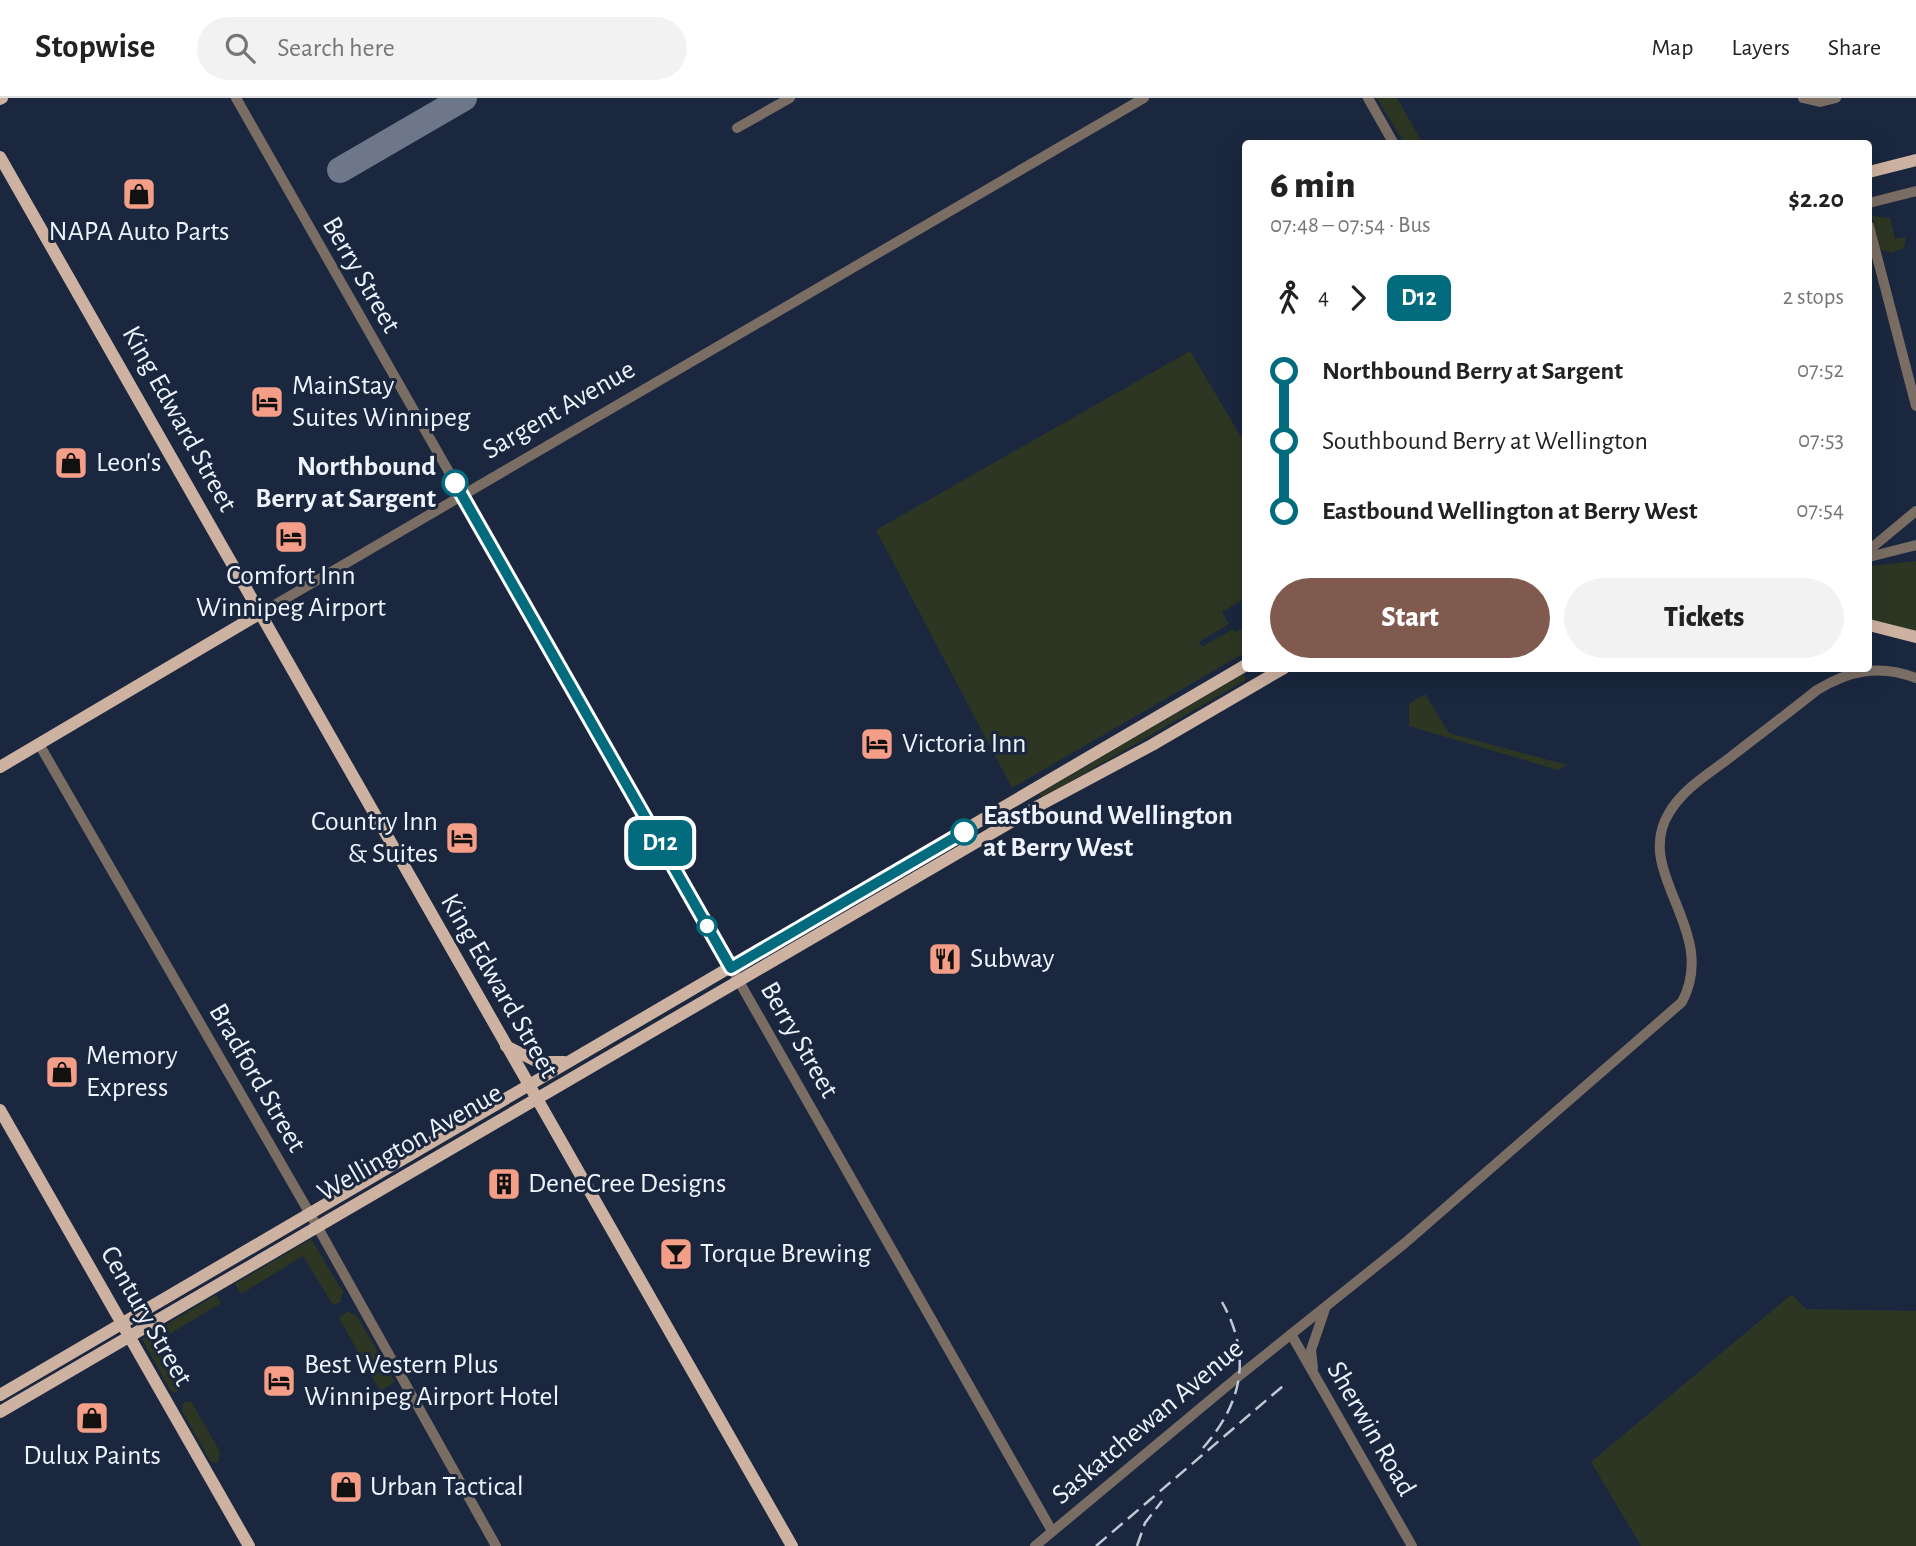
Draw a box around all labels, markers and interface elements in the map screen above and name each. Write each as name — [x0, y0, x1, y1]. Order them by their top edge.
search box — [197, 17, 687, 80]
icon: search — [221, 29, 259, 67]
text: Stopwise — [35, 31, 155, 64]
text: Search here — [277, 35, 395, 61]
text: Map — [1651, 36, 1693, 60]
text: Layers — [1731, 36, 1790, 60]
text: Share — [1828, 36, 1881, 60]
text: 6 min — [1270, 167, 1356, 205]
shop icon: NAPA Auto Parts — [120, 175, 158, 213]
text: $2.20 — [1788, 186, 1844, 212]
street label: Berry Street — [317, 212, 405, 338]
text: 07:48 – 07:54 · Bus — [1270, 214, 1431, 237]
place label: NAPA Auto Parts — [49, 218, 229, 246]
icon: walk — [1270, 279, 1308, 317]
icon: forward — [1339, 279, 1377, 317]
text: 4 — [1318, 286, 1329, 309]
text: D12 — [1401, 286, 1437, 310]
text: 2 stops — [1783, 286, 1844, 309]
street label: King Edward Street — [117, 322, 241, 516]
street label: Sargent Avenue — [478, 355, 640, 465]
text: Northbound Berry at Sargent — [1322, 358, 1623, 384]
text: 07:52 — [1797, 359, 1844, 382]
place label: MainStay Suites Winnipeg — [292, 372, 471, 432]
hotel icon: MainStay Suites Winnipeg — [248, 383, 286, 421]
text: Southbound Berry at Wellington — [1322, 428, 1648, 454]
text: 07:53 — [1798, 429, 1844, 452]
shop icon: Leon's — [52, 444, 90, 482]
place label: Leon's — [96, 449, 161, 477]
place label: Northbound Berry at Sargent — [255, 453, 437, 513]
marker: Northbound Berry at Sargent — [442, 470, 468, 496]
text: Eastbound Wellington at Berry West — [1322, 498, 1697, 524]
text: 07:54 — [1796, 499, 1844, 522]
hotel icon: Comfort Inn Winnipeg Airport — [272, 518, 310, 556]
place label: Comfort Inn Winnipeg Airport — [196, 562, 386, 622]
button: Start — [1270, 578, 1550, 658]
button: Tickets — [1564, 578, 1844, 658]
hotel icon: Victoria Inn — [858, 725, 896, 763]
place label: Victoria Inn — [902, 730, 1027, 758]
place label: Eastbound Wellington at Berry West — [983, 802, 1233, 862]
place label: Country Inn & Suites — [311, 808, 438, 868]
hotel icon: Country Inn & Suites — [443, 819, 481, 857]
marker: Eastbound Wellington at Berry West — [951, 819, 977, 845]
line badge: D12 — [620, 820, 700, 866]
text: D12 — [642, 831, 678, 855]
street label: King Edward Street — [435, 889, 563, 1083]
unlabelled marker — [697, 916, 717, 936]
restaurant icon: Subway — [926, 940, 964, 978]
place label: Subway — [970, 945, 1054, 973]
street label: Berry Street — [755, 977, 843, 1103]
street label: Bradford Street — [203, 999, 311, 1157]
place label: Memory Express — [86, 1042, 178, 1102]
shop icon: Memory Express — [43, 1053, 81, 1091]
street label: Wellington Avenue — [313, 1079, 507, 1207]
building icon: DeneCree Designs — [485, 1165, 523, 1203]
place label: DeneCree Designs — [528, 1170, 726, 1198]
bar icon: Torque Brewing — [657, 1235, 695, 1273]
place label: Torque Brewing — [700, 1240, 871, 1268]
street label: Century Street — [95, 1241, 197, 1391]
street label: Saskatchewan Avenue — [1047, 1334, 1249, 1510]
place label: Best Western Plus Winnipeg Airport Hotel — [304, 1351, 559, 1411]
street label: Sherwin Road — [1321, 1357, 1421, 1501]
hotel icon: Best Western Plus Winnipeg Airport Hotel — [260, 1362, 298, 1400]
shop icon: Dulux Paints — [73, 1399, 111, 1437]
place label: Dulux Paints — [23, 1442, 161, 1470]
shop icon: Urban Tactical — [327, 1468, 365, 1506]
place label: Urban Tactical — [370, 1473, 524, 1501]

